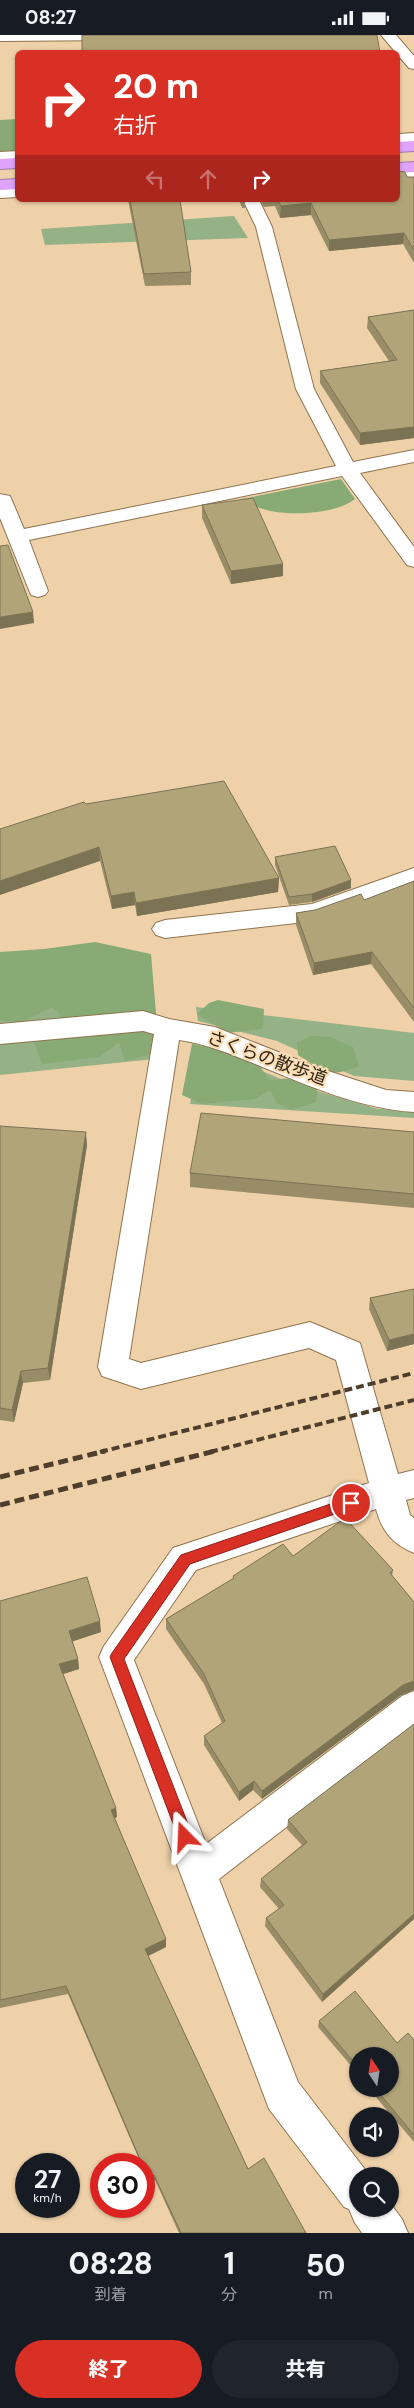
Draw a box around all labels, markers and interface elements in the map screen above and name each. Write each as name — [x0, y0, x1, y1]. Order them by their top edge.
text: 08:27 — [25, 5, 76, 30]
text: 20 m — [113, 63, 199, 109]
icon: right — [30, 70, 95, 135]
text: 右折 — [113, 111, 157, 140]
icon: left — [141, 165, 169, 193]
icon: ahead — [194, 165, 222, 193]
icon: right — [247, 165, 275, 193]
street label: さくらの散歩道 — [204, 1025, 330, 1091]
pin — [330, 1482, 372, 1524]
icon: arrive — [337, 1489, 365, 1517]
position arrow — [158, 1810, 210, 1862]
north arrow — [349, 2047, 399, 2097]
map controls — [349, 2047, 399, 2217]
button: sound — [349, 2107, 399, 2157]
speed limit sign: 30 — [90, 2153, 155, 2218]
text: 27 — [34, 2163, 61, 2196]
button: search — [349, 2167, 399, 2217]
text: km/h — [33, 2190, 62, 2206]
text: 08:28 — [68, 2244, 153, 2283]
text: 1 — [224, 2244, 235, 2283]
text: 50 — [306, 2246, 346, 2285]
text: m — [318, 2283, 333, 2304]
text: 到着 — [95, 2284, 127, 2305]
text: 分 — [221, 2284, 237, 2305]
button: 終了 — [15, 2340, 202, 2398]
button: 共有 — [212, 2340, 399, 2398]

